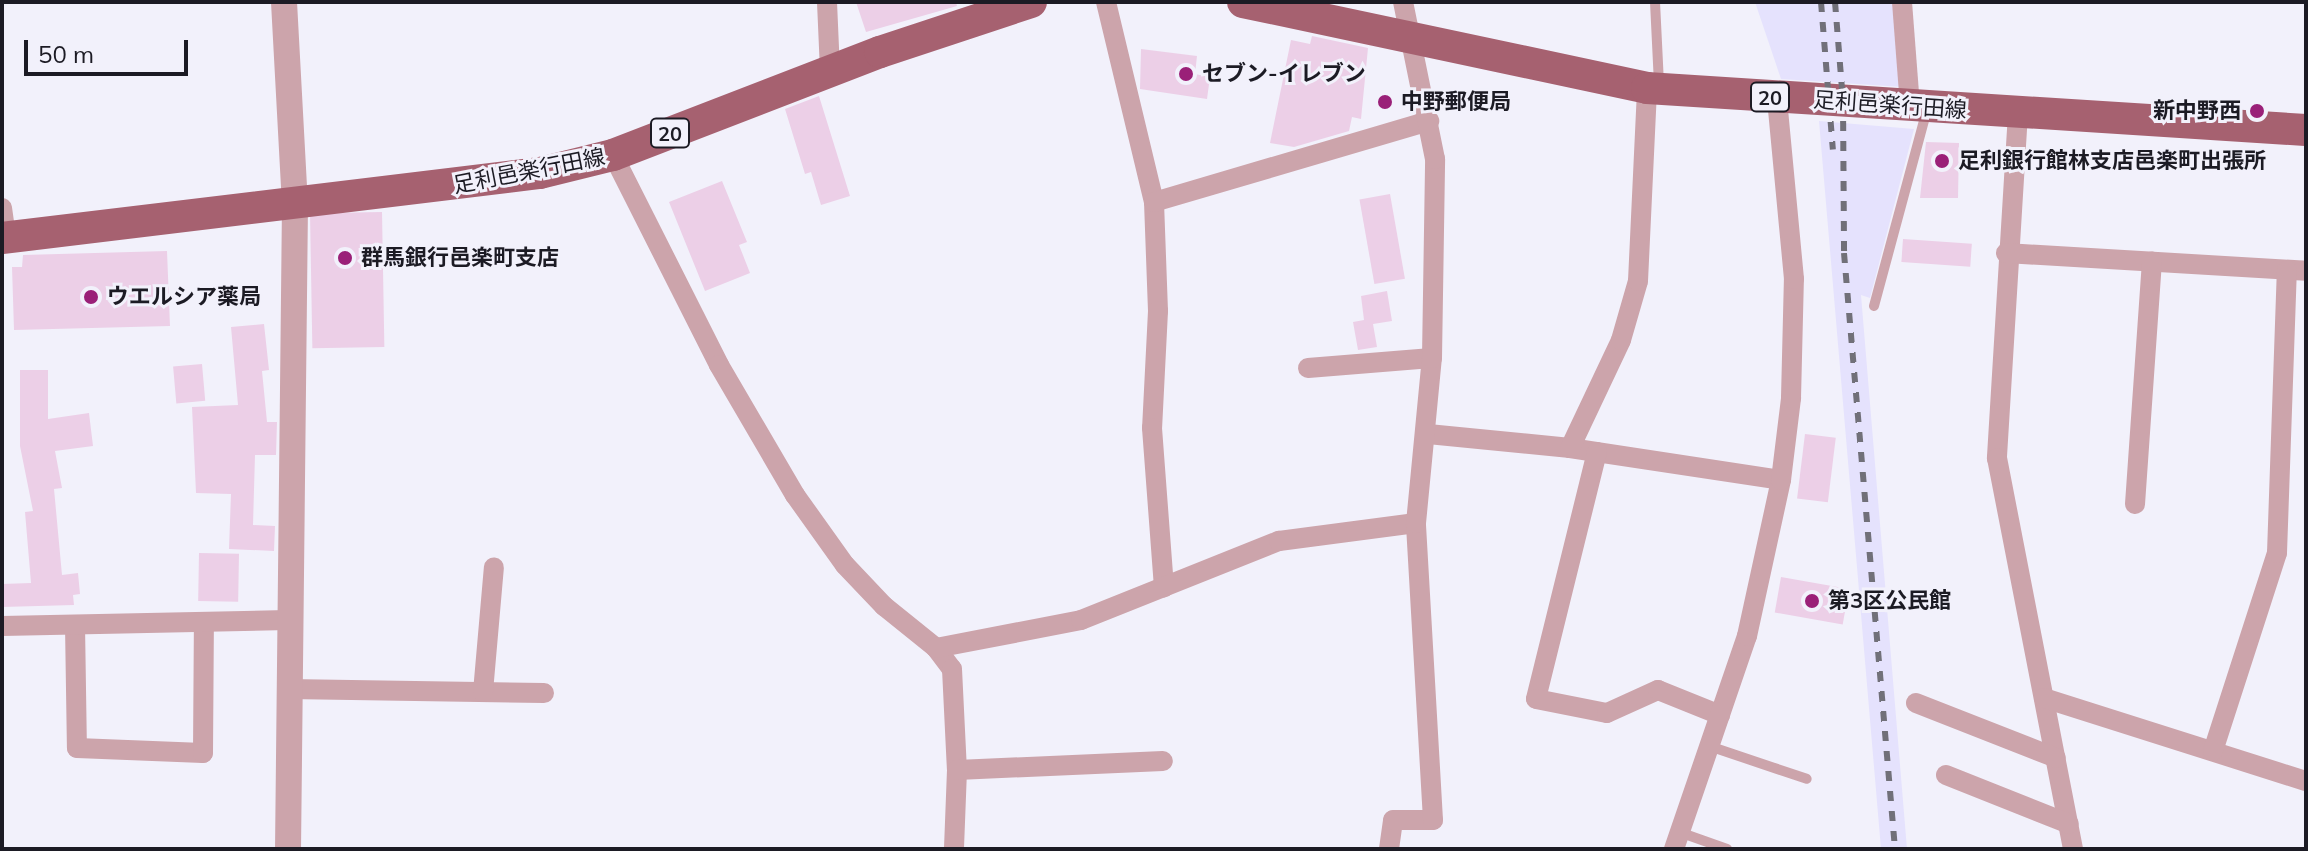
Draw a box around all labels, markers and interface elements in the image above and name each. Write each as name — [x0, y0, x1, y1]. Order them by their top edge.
scale bar — [28, 24, 192, 74]
text: 50 m — [38, 39, 94, 69]
place label: セブン-イレブン — [1202, 61, 1366, 87]
marker: セブン-イレブン — [1177, 65, 1195, 83]
road number: 20 — [1750, 81, 1790, 113]
street label: 足利邑楽行田線 — [1812, 86, 1968, 124]
place label: 中野郵便局 — [1401, 89, 1511, 115]
marker: 中野郵便局 — [1376, 93, 1394, 111]
place label: 新中野西 — [2153, 98, 2241, 124]
marker: 新中野西 — [2248, 102, 2266, 120]
road number: 20 — [650, 117, 690, 149]
street label: 足利邑楽行田線 — [451, 143, 607, 199]
place label: 足利銀行館林支店邑楽町出張所 — [1958, 148, 2266, 174]
marker: 足利銀行館林支店邑楽町出張所 — [1933, 152, 1951, 170]
place label: 群馬銀行邑楽町支店 — [361, 245, 559, 271]
marker: 群馬銀行邑楽町支店 — [336, 249, 354, 267]
place label: ウエルシア薬局 — [107, 284, 261, 310]
marker: ウエルシア薬局 — [82, 288, 100, 306]
place label: 第3区公民館 — [1828, 588, 1951, 614]
marker: 第3区公民館 — [1803, 592, 1821, 610]

